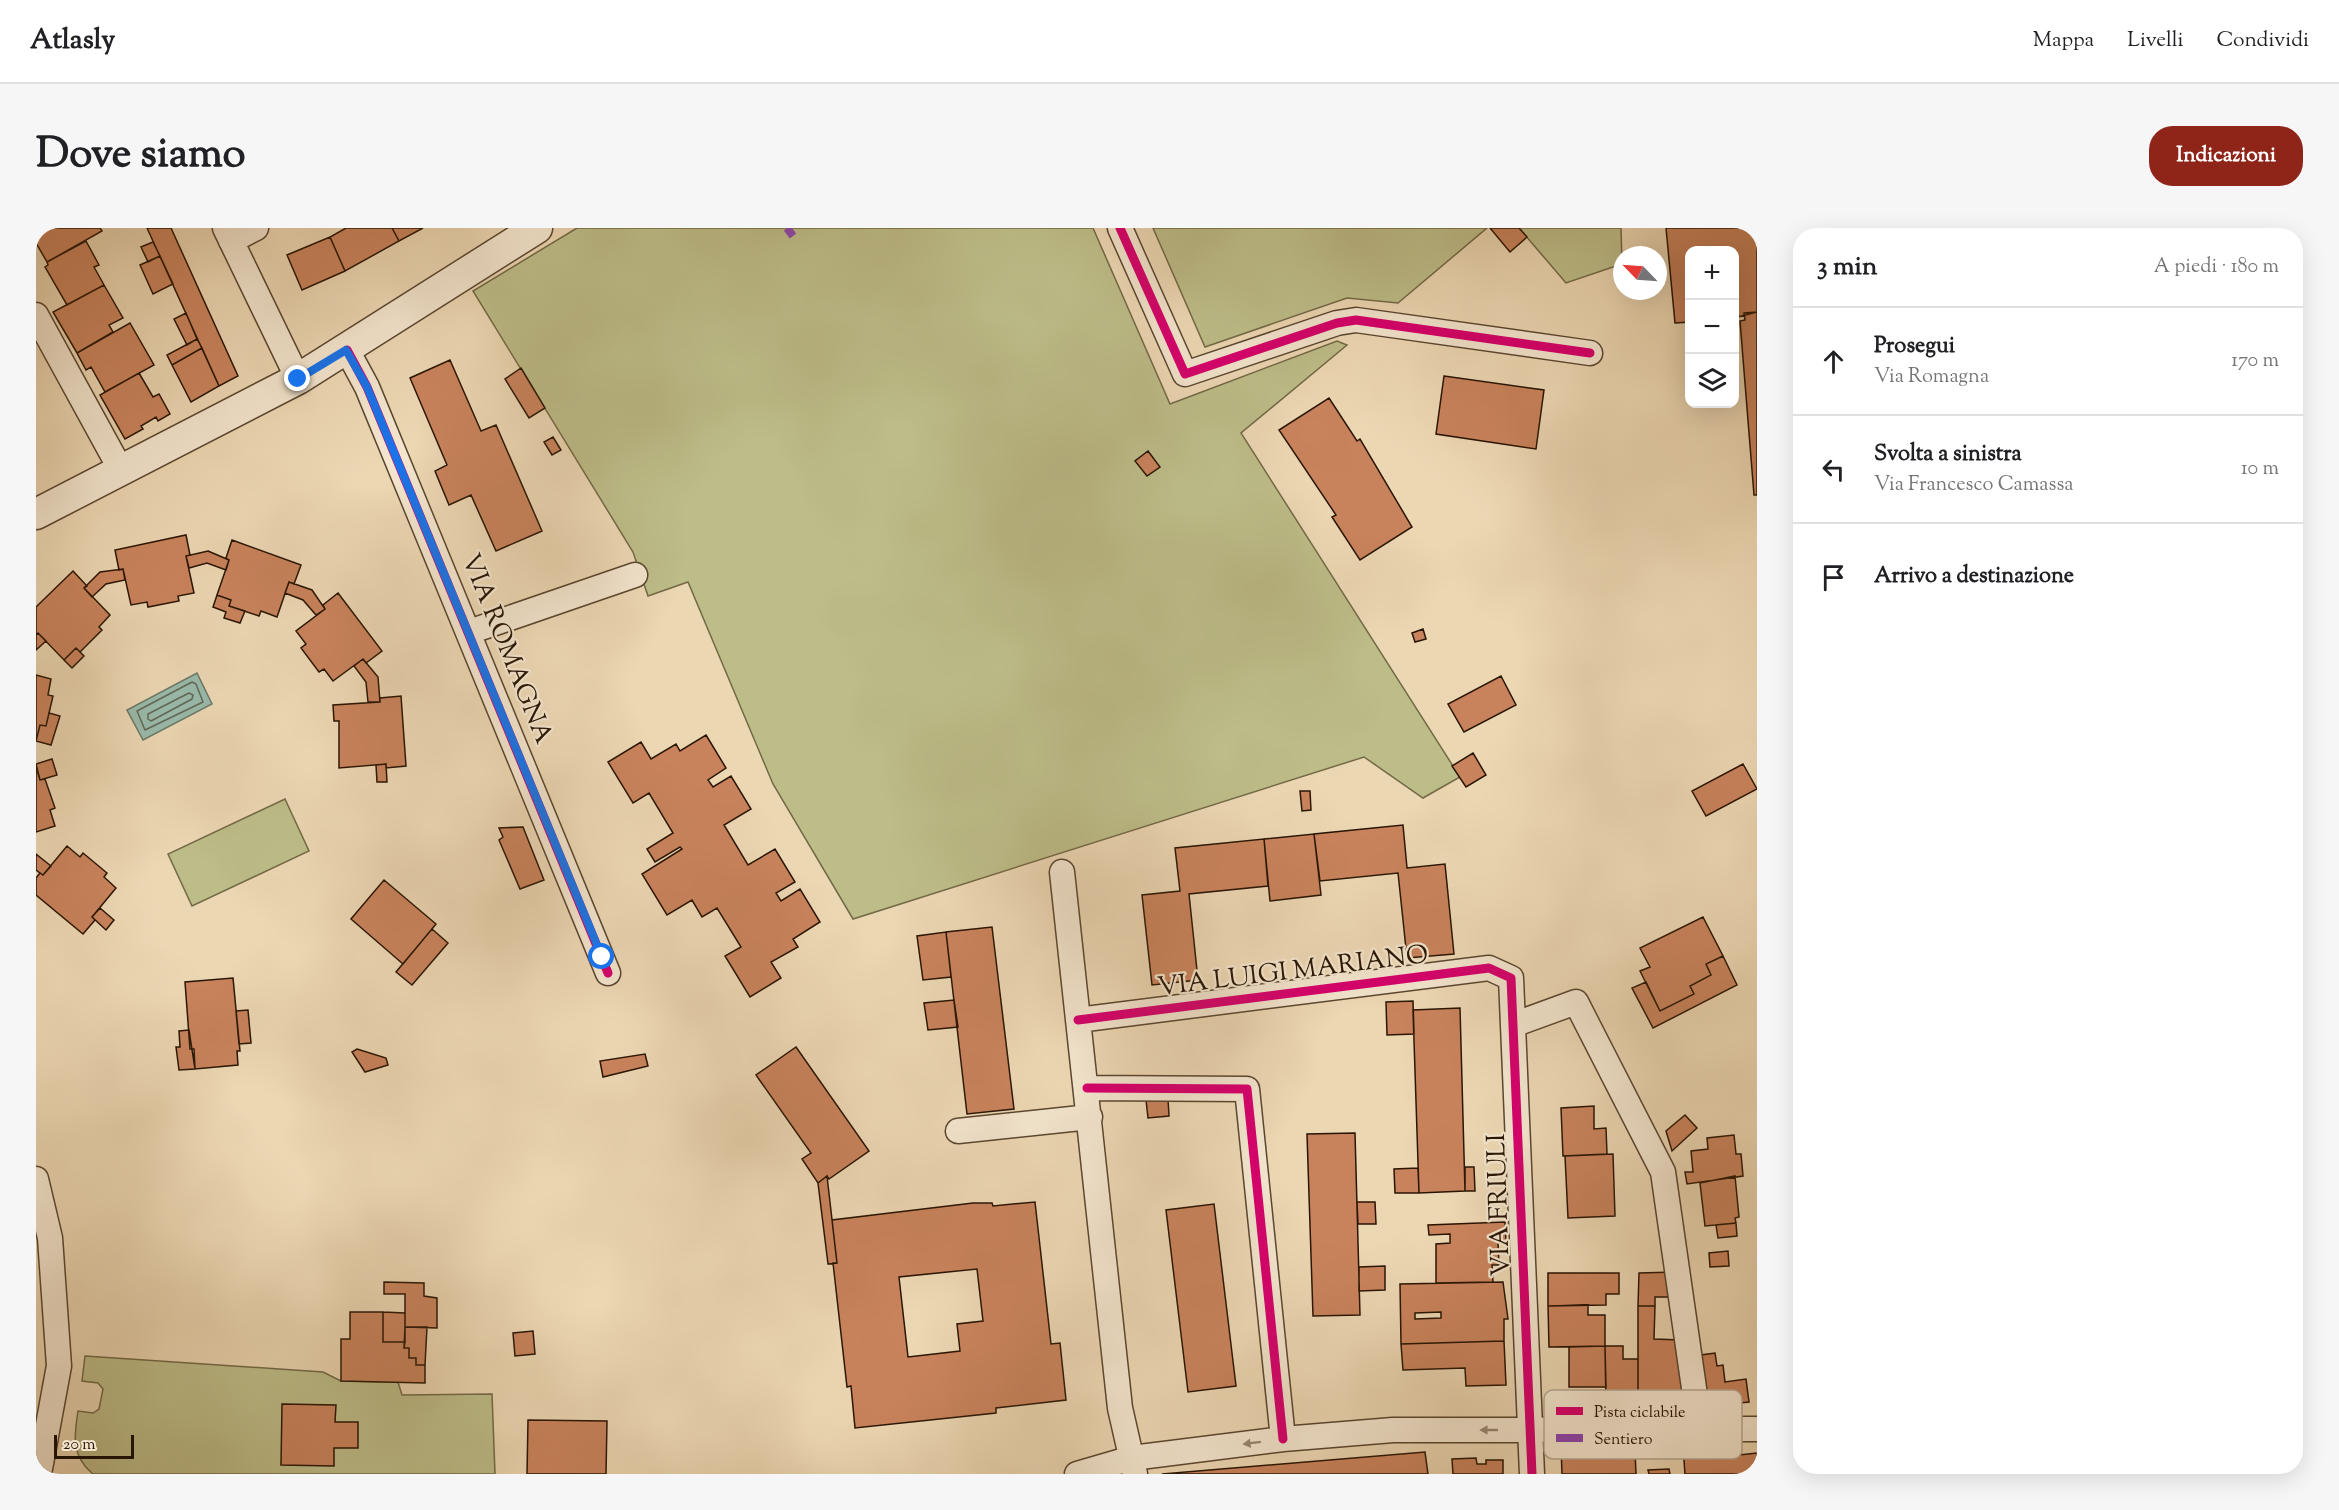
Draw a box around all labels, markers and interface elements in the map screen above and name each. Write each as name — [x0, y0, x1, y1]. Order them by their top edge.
text: Atlasly — [30, 21, 115, 61]
text: Mappa — [2033, 26, 2094, 56]
text: Livelli — [2127, 26, 2184, 56]
text: Condividi — [2217, 26, 2309, 56]
text: Dove siamo — [36, 126, 245, 186]
button: Indicazioni — [2149, 126, 2303, 186]
north arrow — [1613, 246, 1667, 300]
map controls — [1685, 246, 1739, 408]
button: + — [1685, 246, 1739, 300]
text: 3 min — [1817, 249, 1877, 286]
text: A piedi · 180 m — [2154, 253, 2279, 282]
button: − — [1685, 300, 1739, 354]
text: Prosegui — [1874, 331, 1955, 363]
icon: ahead — [1817, 345, 1850, 378]
text: 170 m — [2231, 347, 2279, 376]
button: layers — [1685, 354, 1739, 408]
text: Via Romagna — [1874, 363, 1989, 392]
route end — [284, 365, 310, 391]
text: Svolta a sinistra — [1874, 439, 2022, 471]
icon: left — [1817, 453, 1850, 486]
text: 10 m — [2241, 455, 2279, 484]
text: Via Francesco Camassa — [1874, 471, 2073, 500]
street label: VIA ROMAGNA — [451, 548, 561, 750]
icon: arrive — [1817, 561, 1850, 594]
text: Arrivo a destinazione — [1874, 561, 2074, 593]
street label: VIA LUIGI MARIANO — [1156, 937, 1430, 1007]
route start — [588, 943, 614, 969]
street label: VIA FRIULI — [1479, 1132, 1521, 1277]
legend — [1544, 1390, 1742, 1459]
text: Pista ciclabile — [1594, 1402, 1685, 1425]
one-way arrow — [1479, 1425, 1498, 1435]
text: Sentiero — [1594, 1429, 1653, 1452]
scale bar — [54, 1432, 134, 1460]
text: 20 m — [63, 1434, 96, 1457]
one-way arrow — [1243, 1438, 1262, 1448]

